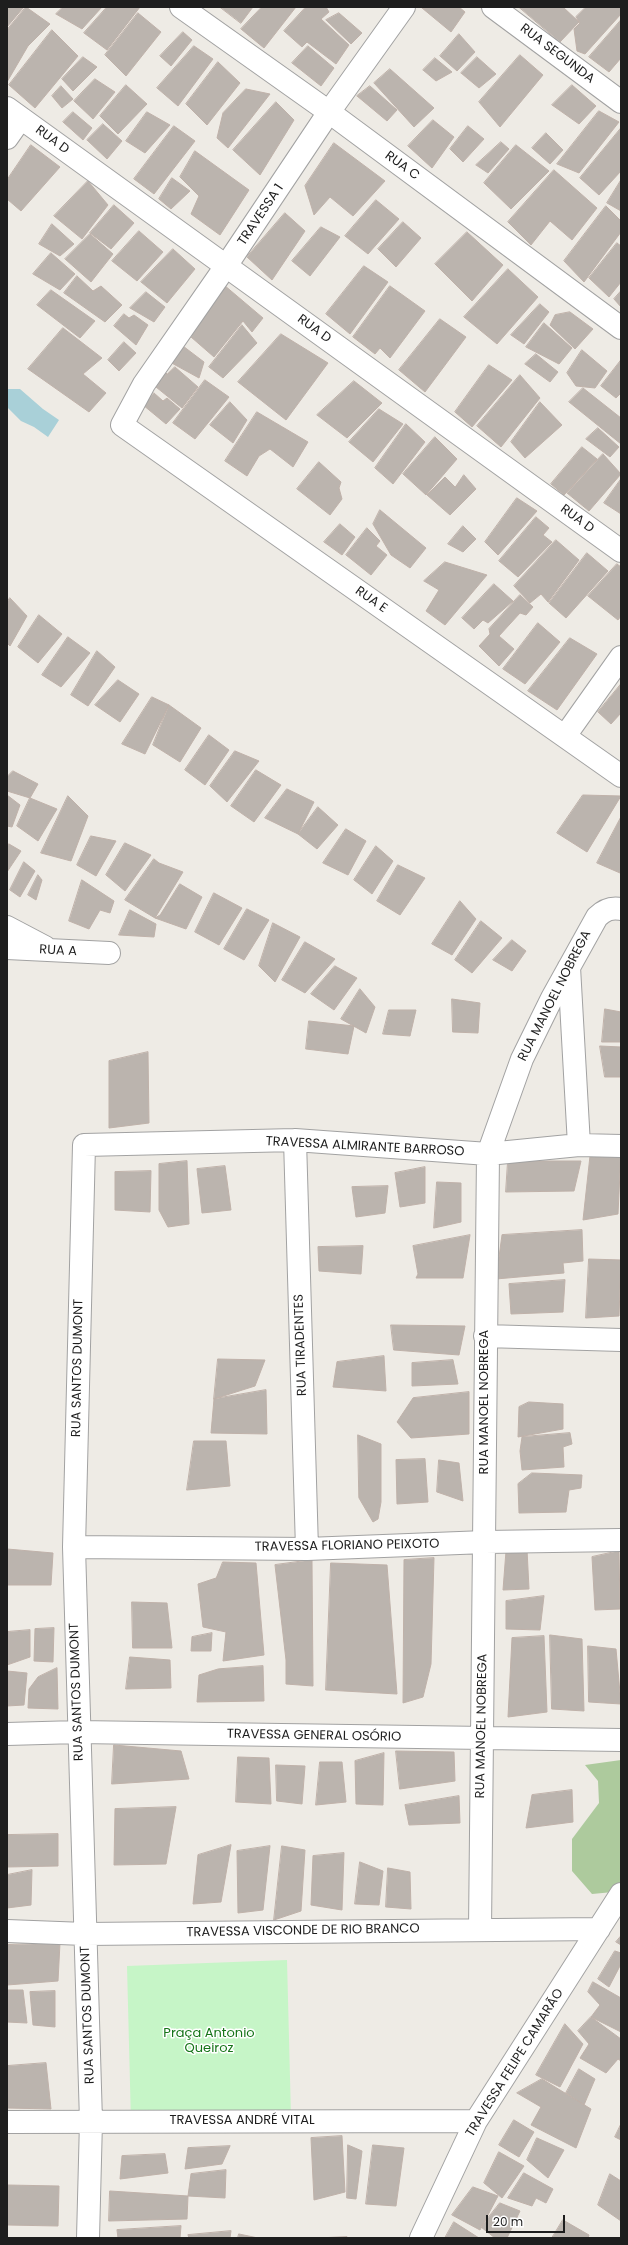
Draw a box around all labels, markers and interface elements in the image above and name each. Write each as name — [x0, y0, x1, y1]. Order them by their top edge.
street label: RUA SEGUNDA — [517, 21, 597, 87]
street label: RUA D — [32, 122, 72, 158]
street label: RUA C — [382, 148, 422, 184]
street label: TRAVESSA 1 — [235, 181, 287, 249]
street label: RUA D — [294, 311, 334, 347]
street label: RUA D — [557, 501, 597, 537]
street label: RUA E — [352, 583, 390, 617]
street label: RUA MANOEL NOBREGA — [515, 928, 595, 1064]
street label: RUA A — [39, 942, 77, 960]
street label: TRAVESSA ALMIRANTE BARROSO — [265, 1134, 465, 1160]
street label: RUA TIRADENTES — [291, 1294, 311, 1396]
street label: RUA SANTOS DUMONT — [69, 1299, 87, 1437]
street label: RUA MANOEL NOBREGA — [477, 1330, 493, 1474]
street label: TRAVESSA FLORIANO PEIXOTO — [255, 1537, 439, 1555]
street label: RUA SANTOS DUMONT — [67, 1623, 87, 1761]
street label: RUA MANOEL NOBREGA — [473, 1653, 491, 1799]
street label: TRAVESSA GENERAL OSÓRIO — [227, 1727, 401, 1745]
street label: TRAVESSA VISCONDE DE RIO BRANCO — [186, 1921, 420, 1941]
street label: RUA SANTOS DUMONT — [78, 1946, 98, 2084]
street label: TRAVESSA FELIPE CAMARÃO — [463, 1986, 567, 2140]
park label: Praça Antonio Queiroz — [163, 2026, 255, 2057]
street label: TRAVESSA ANDRÉ VITAL — [169, 2113, 315, 2129]
scale bar — [488, 2207, 567, 2233]
text: 20 m — [493, 2213, 523, 2230]

